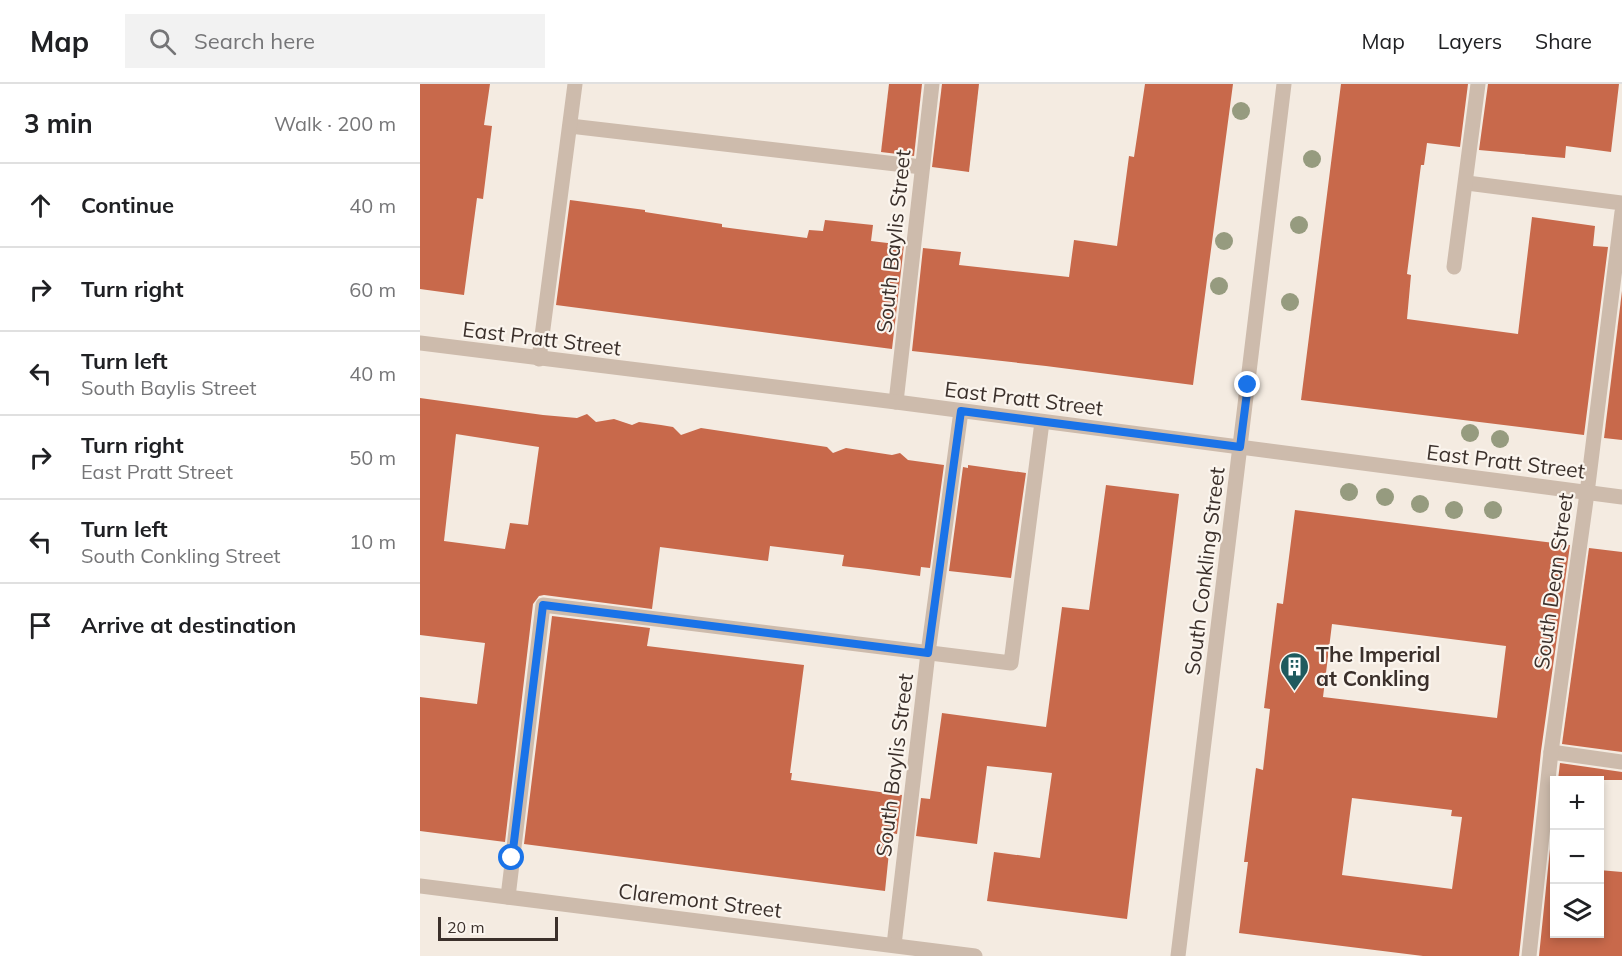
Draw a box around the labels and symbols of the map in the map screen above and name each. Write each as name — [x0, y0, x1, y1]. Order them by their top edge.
street label: South Baylis Street — [870, 148, 916, 334]
street label: East Pratt Street — [461, 315, 623, 361]
route end — [1234, 371, 1260, 397]
street label: East Pratt Street — [943, 375, 1105, 421]
street label: East Pratt Street — [1425, 438, 1587, 484]
street label: South Conkling Street — [1178, 465, 1230, 677]
street label: South Dean Street — [1528, 491, 1578, 671]
place label: The Imperial at Conkling — [1316, 641, 1441, 691]
building icon: The Imperial at Conkling — [1279, 650, 1311, 692]
street label: South Baylis Street — [870, 672, 918, 858]
route start — [498, 844, 524, 870]
street label: Claremont Street — [617, 877, 783, 923]
scale bar — [438, 914, 558, 942]

